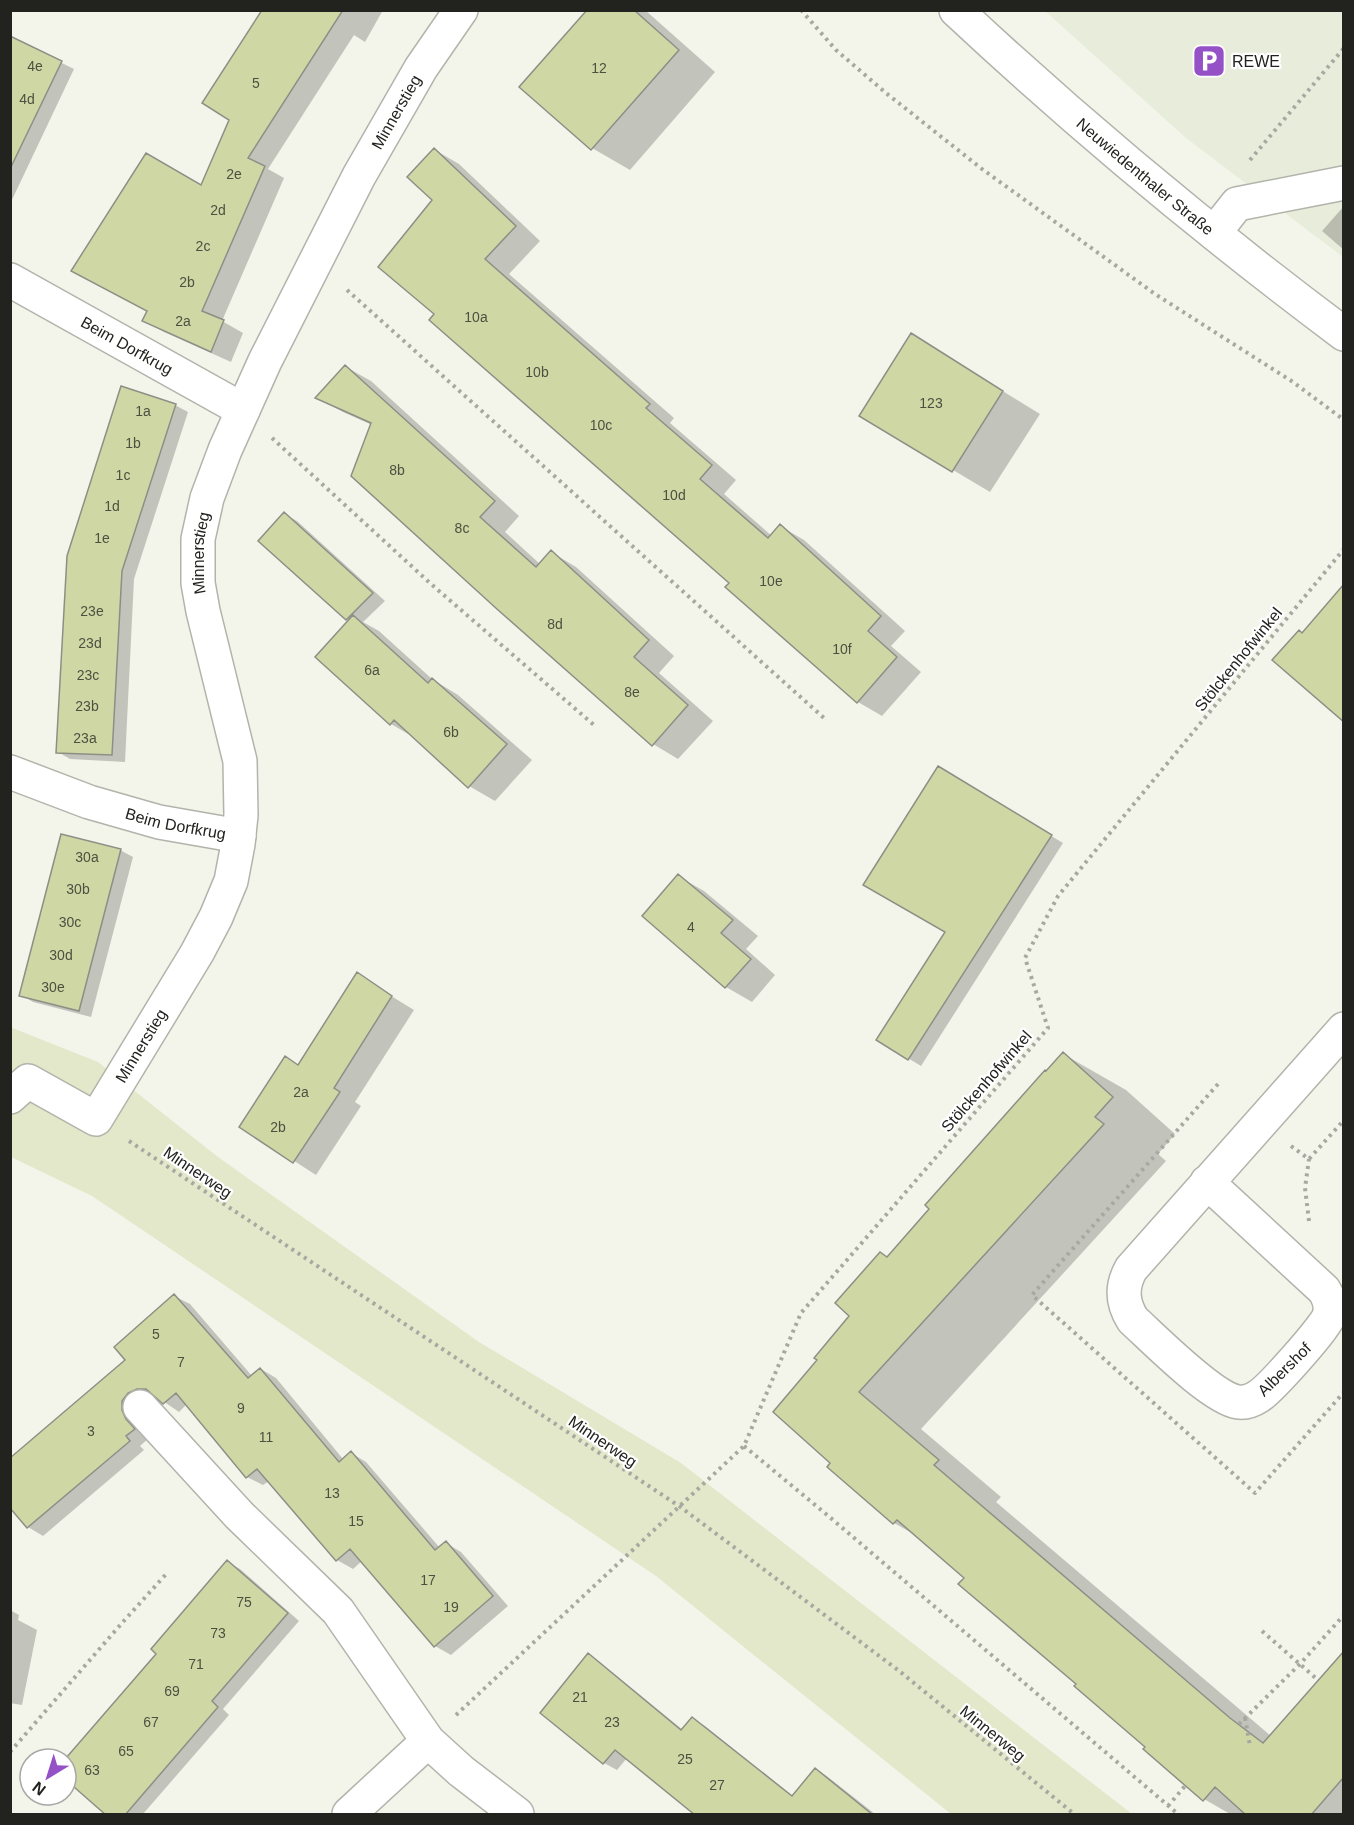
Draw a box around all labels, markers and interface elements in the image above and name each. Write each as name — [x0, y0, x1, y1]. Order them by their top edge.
parking icon: REWE — [1191, 43, 1227, 79]
place label: REWE — [1232, 53, 1280, 70]
house number: 4e — [27, 58, 43, 74]
house number: 12 — [591, 60, 607, 76]
street label: Minnerstieg — [368, 72, 424, 152]
house number: 5 — [252, 75, 260, 91]
house number: 4d — [19, 91, 35, 107]
street label: Neuwiedenthaler Straße — [1073, 115, 1217, 239]
house number: 2e — [226, 166, 242, 182]
house number: 2d — [210, 202, 226, 218]
house number: 2c — [196, 238, 210, 254]
house number: 2b — [179, 274, 195, 290]
house number: 10a — [464, 309, 488, 325]
street label: Beim Dorfkrug — [78, 313, 176, 378]
house number: 2a — [175, 313, 191, 329]
house number: 10b — [525, 364, 549, 380]
house number: 123 — [919, 395, 943, 411]
house number: 1a — [135, 403, 151, 419]
house number: 10c — [590, 417, 612, 433]
house number: 1b — [125, 435, 141, 451]
house number: 8b — [389, 462, 405, 478]
house number: 1c — [116, 467, 130, 483]
house number: 10d — [662, 487, 686, 503]
house number: 1d — [104, 498, 120, 514]
street label: Minnerstieg — [190, 510, 213, 595]
house number: 8c — [455, 520, 469, 536]
house number: 1e — [94, 530, 110, 546]
house number: 10e — [759, 573, 783, 589]
house number: 23e — [80, 603, 104, 619]
street label: Stölckenhofwinkel — [1191, 604, 1285, 714]
house number: 8d — [547, 616, 563, 632]
house number: 23d — [78, 635, 102, 651]
house number: 10f — [832, 641, 852, 657]
house number: 6a — [364, 662, 380, 678]
house number: 23c — [77, 667, 99, 683]
house number: 8e — [624, 684, 640, 700]
house number: 23b — [75, 698, 99, 714]
house number: 6b — [443, 724, 459, 740]
house number: 23a — [73, 730, 97, 746]
street label: Beim Dorfkrug — [123, 805, 227, 843]
house number: 30a — [75, 849, 99, 865]
house number: 30b — [66, 881, 90, 897]
house number: 30c — [59, 914, 81, 930]
house number: 4 — [687, 919, 695, 935]
house number: 30d — [49, 947, 73, 963]
house number: 30e — [41, 979, 65, 995]
street label: Minnerstieg — [112, 1006, 170, 1086]
street label: Stölckenhofwinkel — [938, 1027, 1035, 1135]
house number: 2a — [293, 1084, 309, 1100]
house number: 2b — [270, 1119, 286, 1135]
street label: Minnerweg — [161, 1143, 235, 1201]
house number: 5 — [152, 1326, 160, 1342]
street label: Albershof — [1254, 1339, 1315, 1399]
house number: 7 — [177, 1354, 185, 1370]
house number: 9 — [237, 1400, 245, 1416]
street label: Minnerweg — [566, 1412, 640, 1470]
house number: 3 — [87, 1423, 95, 1439]
house number: 11 — [259, 1429, 273, 1445]
house number: 13 — [324, 1485, 340, 1501]
house number: 15 — [348, 1513, 364, 1529]
house number: 17 — [420, 1572, 436, 1588]
house number: 75 — [236, 1594, 252, 1610]
house number: 19 — [443, 1599, 459, 1615]
house number: 73 — [210, 1625, 226, 1641]
house number: 71 — [188, 1656, 204, 1672]
house number: 69 — [164, 1683, 180, 1699]
house number: 21 — [572, 1689, 588, 1705]
street label: Minnerweg — [957, 1702, 1028, 1765]
house number: 67 — [143, 1714, 159, 1730]
house number: 23 — [604, 1714, 620, 1730]
house number: 65 — [118, 1743, 134, 1759]
north arrow — [18, 1747, 78, 1807]
house number: 25 — [677, 1751, 693, 1767]
house number: 63 — [84, 1762, 100, 1778]
house number: 27 — [709, 1777, 725, 1793]
text: N — [29, 1778, 49, 1799]

